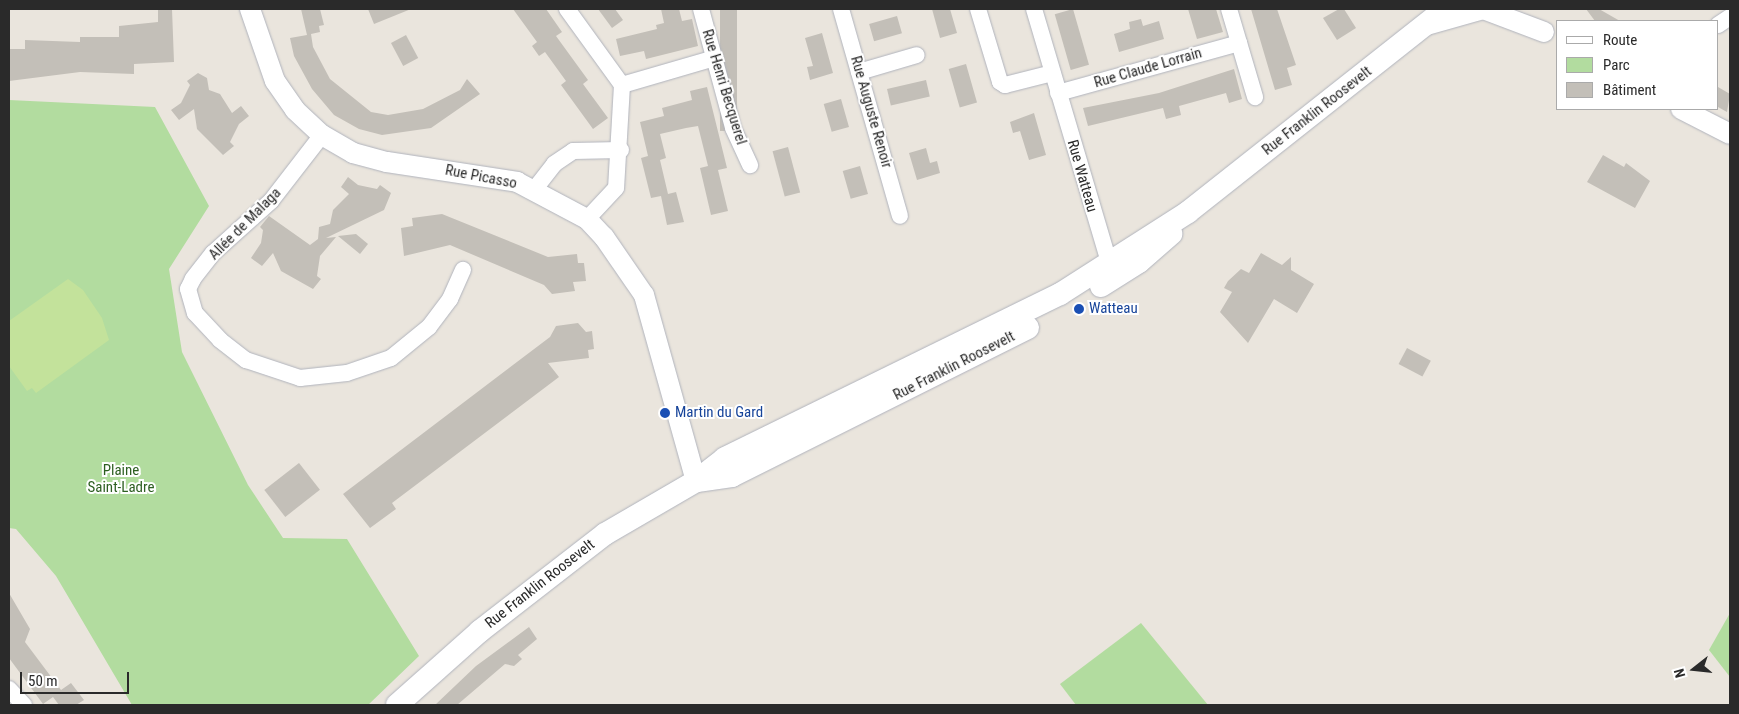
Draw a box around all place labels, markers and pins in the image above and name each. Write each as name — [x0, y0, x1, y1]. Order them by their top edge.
place label: Watteau — [1089, 300, 1138, 318]
marker: Watteau — [1073, 303, 1085, 315]
place label: Martin du Gard — [675, 404, 763, 422]
marker: Martin du Gard — [659, 407, 671, 419]

